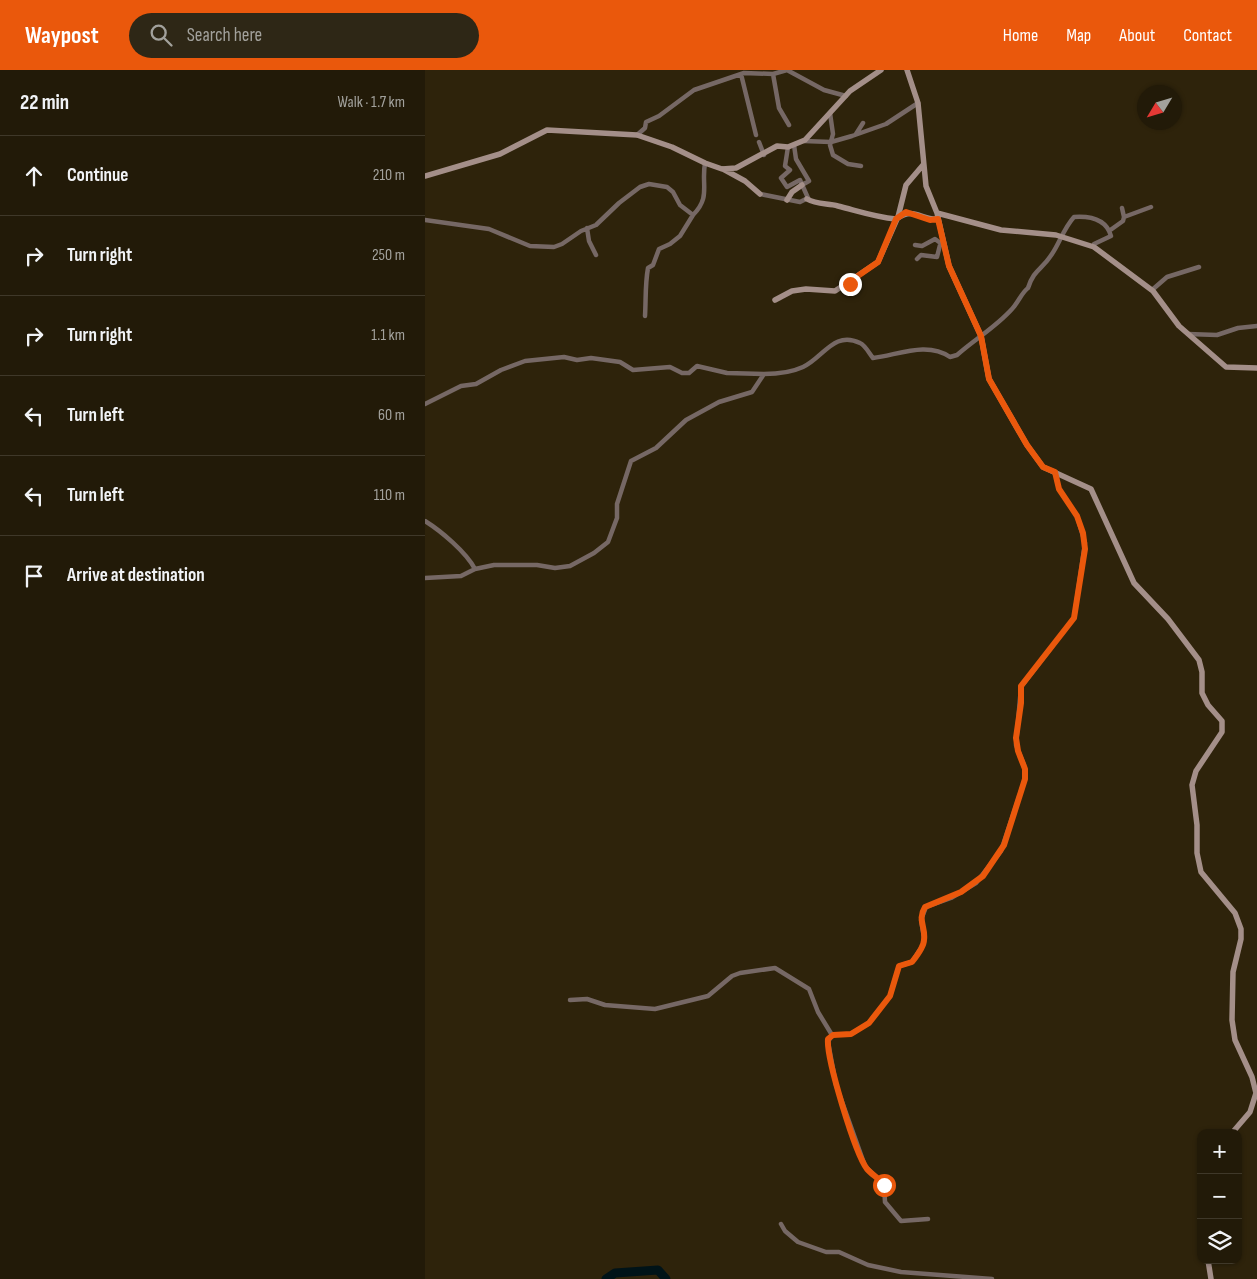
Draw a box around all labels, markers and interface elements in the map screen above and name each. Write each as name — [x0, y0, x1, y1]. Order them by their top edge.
search box — [129, 13, 479, 58]
text: Waypost — [25, 21, 99, 50]
icon: search — [147, 21, 175, 49]
text: Search here — [187, 24, 262, 47]
text: Home — [1003, 25, 1038, 46]
text: Map — [1066, 25, 1091, 46]
text: About — [1119, 25, 1155, 46]
text: Contact — [1183, 25, 1232, 46]
north arrow — [1137, 85, 1182, 130]
text: 22 min — [20, 90, 69, 115]
text: Walk · 1.7 km — [338, 93, 405, 112]
icon: ahead — [20, 162, 48, 190]
text: Continue — [67, 164, 128, 187]
text: 210 m — [373, 166, 405, 185]
icon: right — [20, 242, 48, 270]
text: Turn right — [67, 244, 132, 267]
text: 250 m — [372, 246, 405, 265]
route end — [839, 273, 862, 296]
icon: right — [20, 322, 48, 350]
text: Turn right — [67, 324, 132, 347]
text: 1.1 km — [371, 326, 405, 345]
icon: left — [20, 402, 48, 430]
text: Turn left — [67, 404, 124, 427]
text: 60 m — [378, 406, 405, 425]
icon: left — [20, 482, 48, 510]
text: Turn left — [67, 484, 124, 507]
text: 110 m — [374, 486, 405, 505]
icon: arrive — [20, 562, 48, 590]
text: Arrive at destination — [67, 564, 205, 587]
map controls — [1197, 1129, 1242, 1264]
button: + — [1197, 1129, 1242, 1174]
route start — [873, 1174, 896, 1197]
button: − — [1197, 1174, 1242, 1219]
button: layers — [1197, 1219, 1242, 1264]

